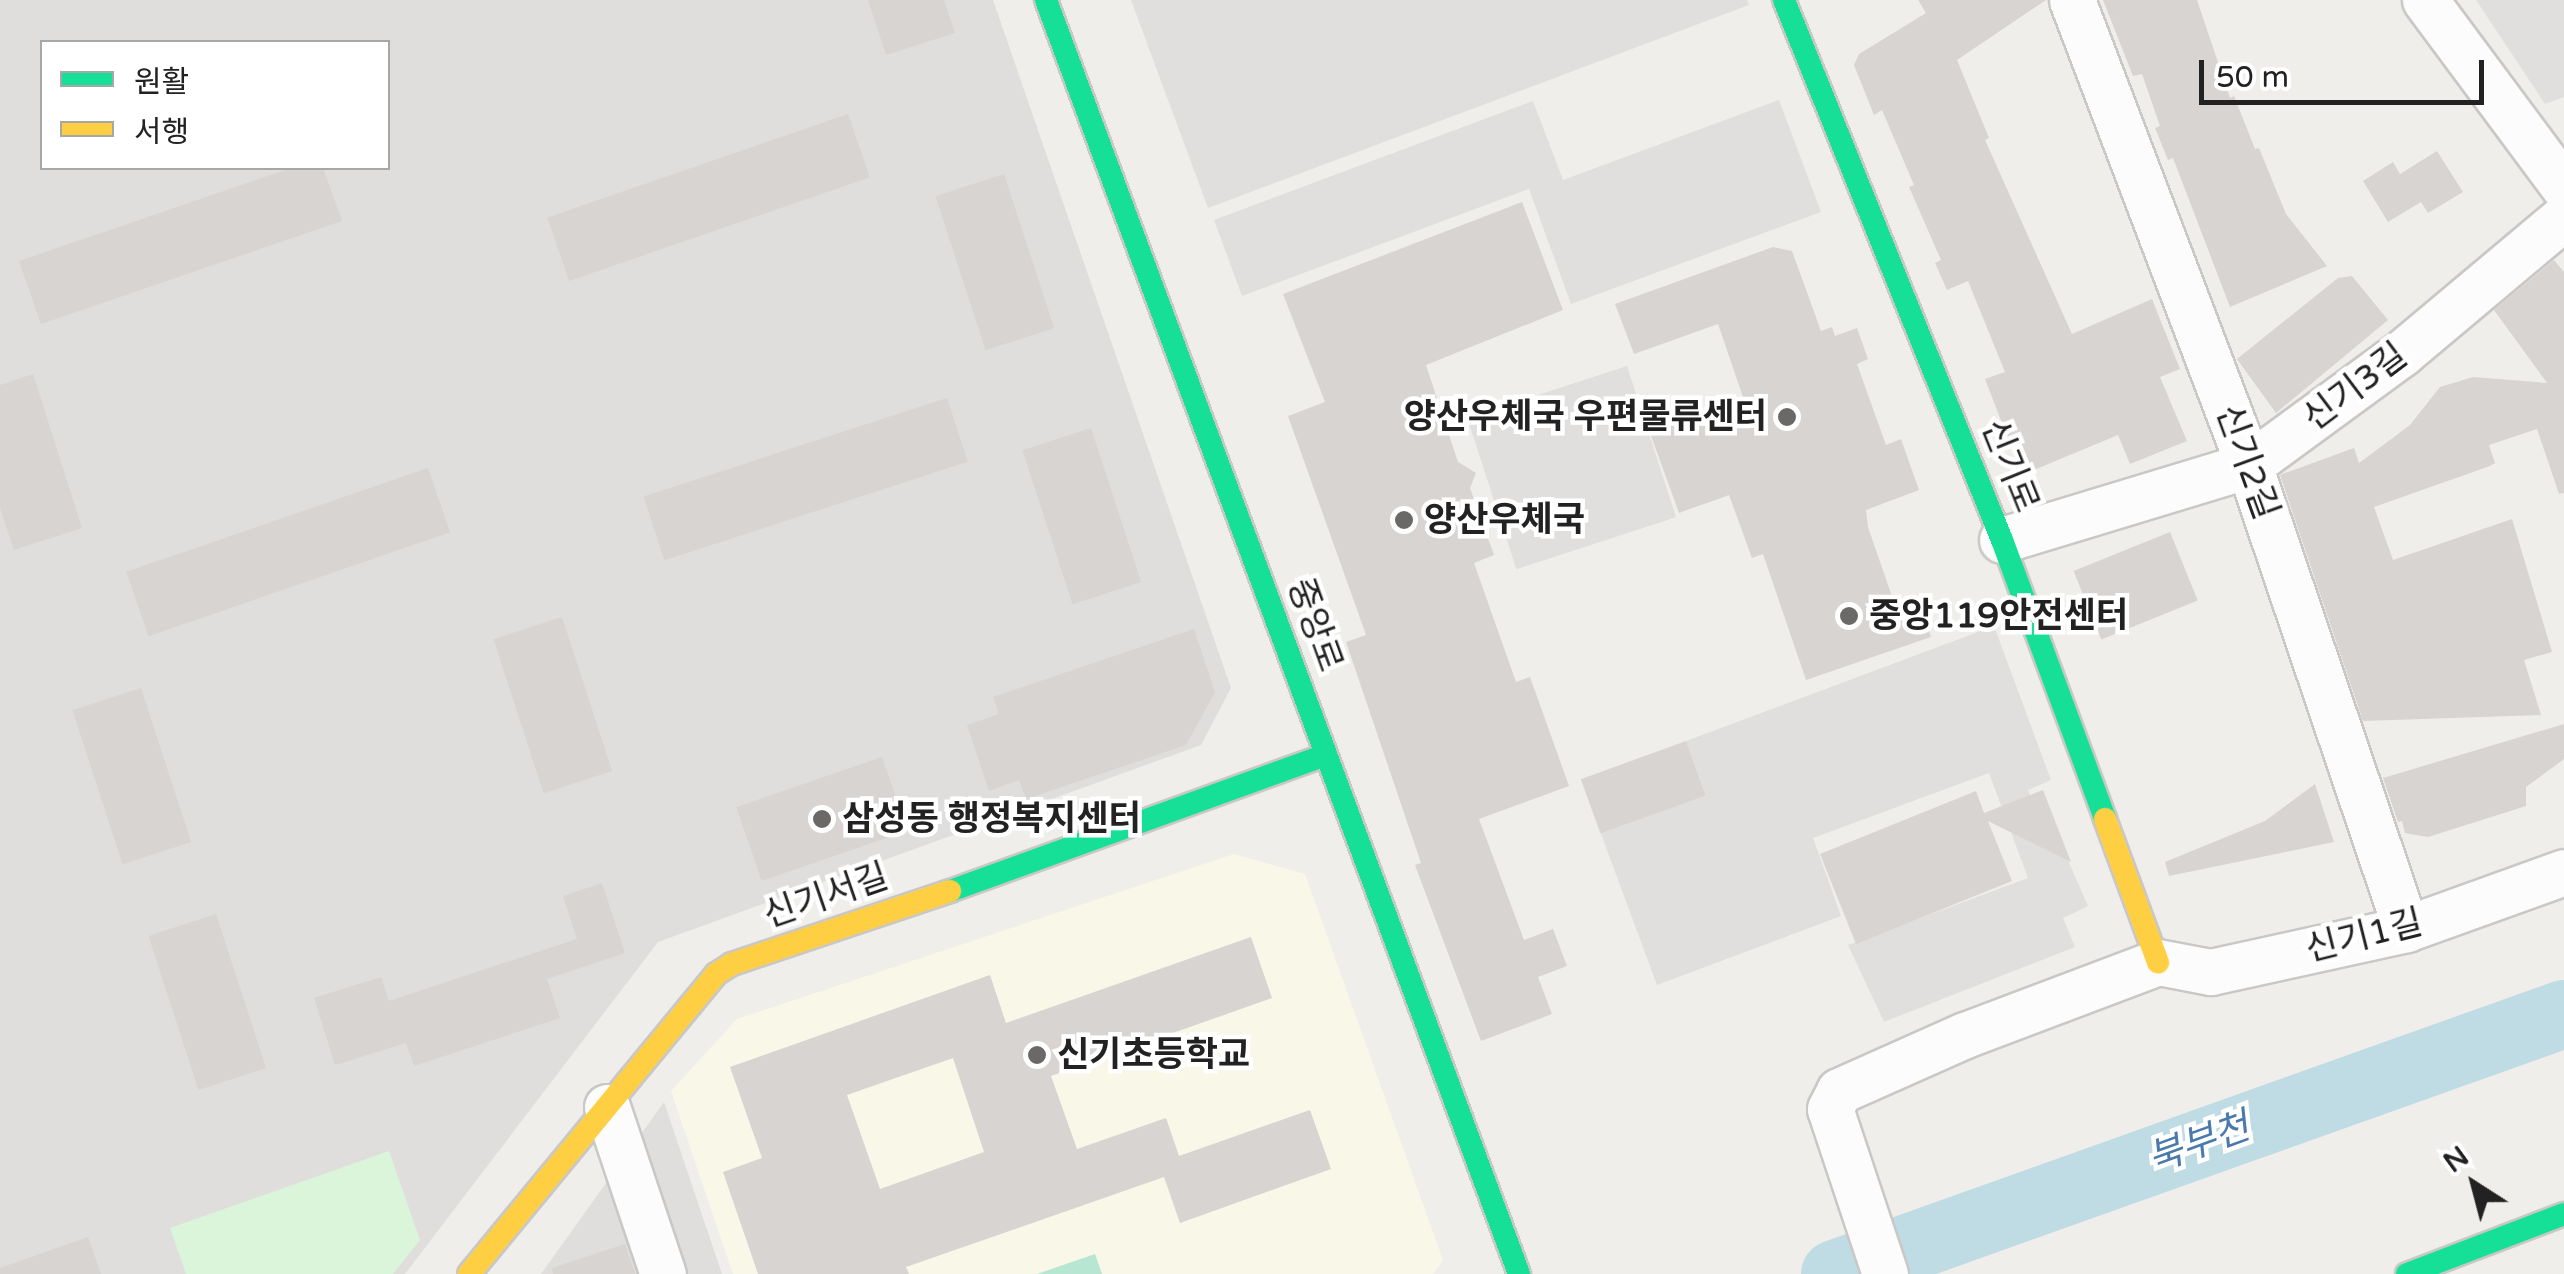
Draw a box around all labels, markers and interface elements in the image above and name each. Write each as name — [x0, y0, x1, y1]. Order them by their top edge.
legend — [40, 40, 390, 170]
scale bar — [2204, 40, 2489, 102]
text: 50 m — [2216, 59, 2289, 96]
text: 원활 — [134, 64, 189, 101]
text: 서행 — [134, 114, 189, 151]
street label: 신기3길 — [2295, 335, 2415, 439]
place label: 양산우체국 우편물류센터 — [1404, 396, 1767, 438]
street label: 신기2길 — [2207, 399, 2287, 525]
marker: 양산우체국 우편물류센터 — [1776, 406, 1798, 428]
street label: 신기로 — [1972, 413, 2048, 519]
place label: 양산우체국 — [1424, 499, 1585, 541]
marker: 양산우체국 — [1393, 509, 1415, 531]
street label: 중앙로 — [1279, 572, 1351, 678]
place label: 중앙119안전센터 — [1869, 595, 2128, 637]
marker: 중앙119안전센터 — [1838, 605, 1860, 627]
place label: 삼성동 행정복지센터 — [842, 798, 1141, 840]
marker: 삼성동 행정복지센터 — [811, 808, 833, 830]
street label: 신기서길 — [758, 855, 894, 937]
street label: 신기1길 — [2301, 901, 2427, 971]
place label: 신기초등학교 — [1057, 1034, 1250, 1076]
marker: 신기초등학교 — [1026, 1044, 1048, 1066]
water label: 북부천 — [2142, 1105, 2256, 1183]
north arrow — [2424, 1134, 2524, 1234]
text: N — [2437, 1139, 2475, 1180]

